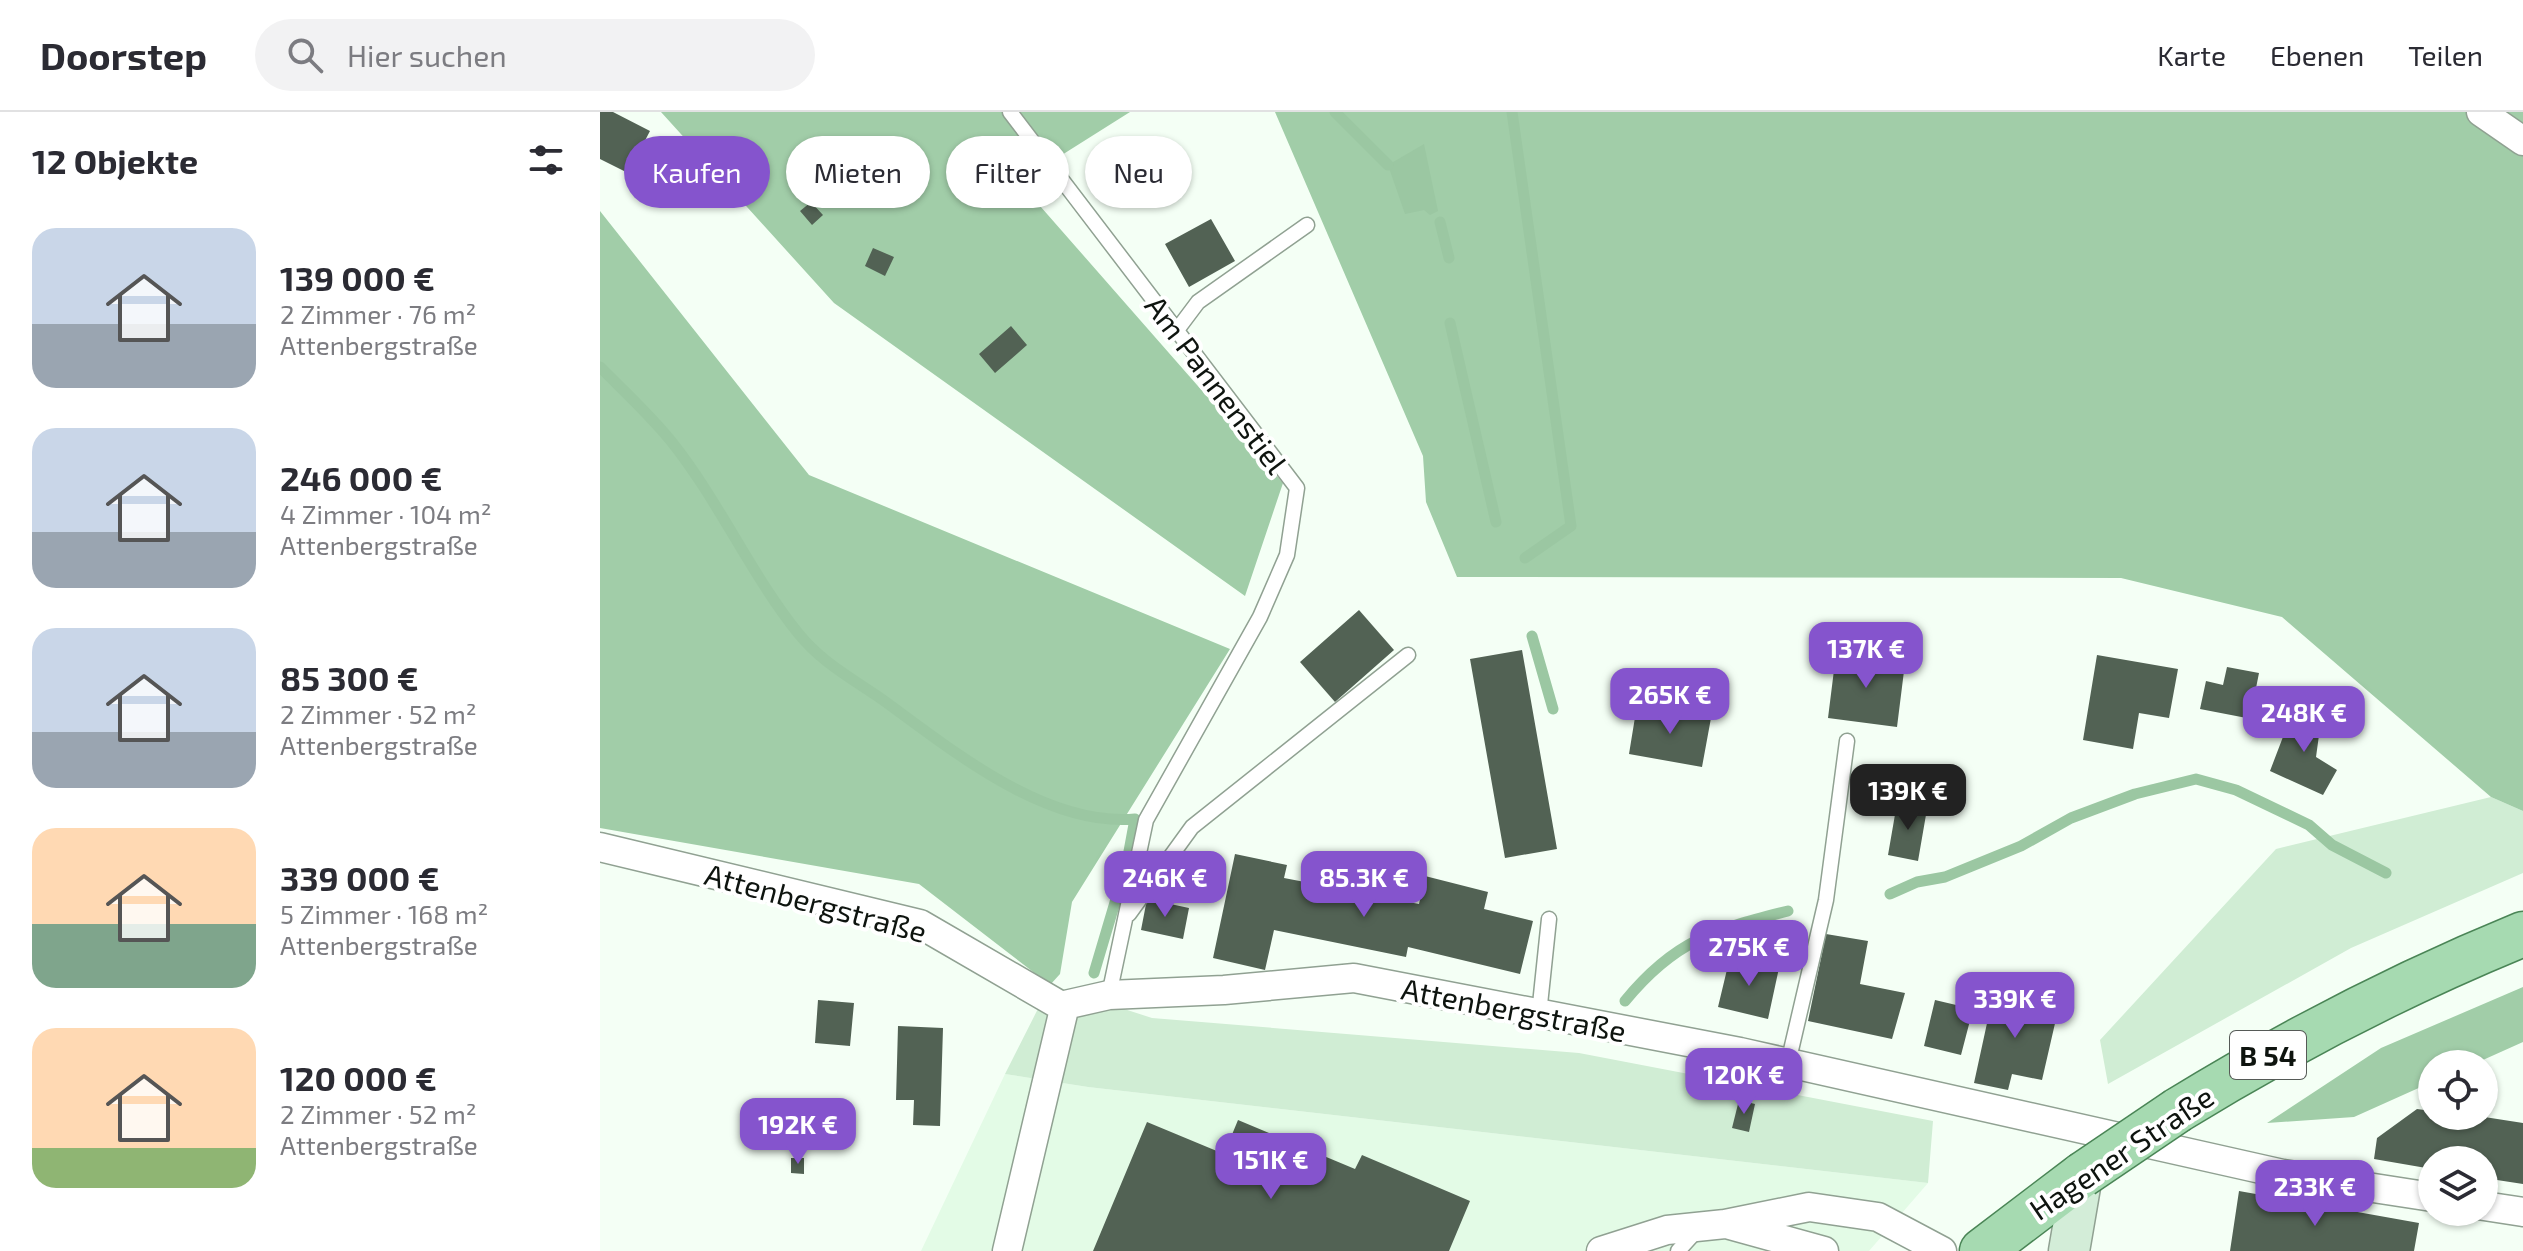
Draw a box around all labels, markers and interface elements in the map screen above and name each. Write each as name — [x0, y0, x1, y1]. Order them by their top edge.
search box — [255, 19, 815, 91]
text: Doorstep — [40, 32, 207, 78]
icon: search — [283, 33, 327, 77]
text: Hier suchen — [347, 37, 507, 73]
text: Karte — [2157, 38, 2226, 72]
text: Ebenen — [2270, 38, 2364, 72]
text: Teilen — [2408, 38, 2483, 72]
chip: Kaufen — [624, 136, 770, 208]
chip: Mieten — [786, 136, 930, 208]
chip: Filter — [946, 136, 1069, 208]
chip: Neu — [1085, 136, 1192, 208]
icon: filters — [524, 138, 568, 182]
text: 12 Objekte — [32, 140, 198, 181]
text: 139 000 € — [280, 257, 435, 298]
icon: home — [96, 260, 192, 356]
street label: Am Pannenstiel — [1138, 288, 1296, 480]
text: 2 Zimmer · 76 m² — [280, 298, 476, 329]
text: Attenbergstraße — [280, 329, 478, 360]
text: 246 000 € — [280, 457, 442, 498]
icon: home — [96, 460, 192, 556]
text: 4 Zimmer · 104 m² — [280, 498, 491, 529]
text: Attenbergstraße — [280, 529, 478, 560]
pin: 137K € — [1801, 622, 1931, 690]
text: 137K € — [1827, 632, 1905, 663]
text: 85 300 € — [280, 657, 419, 698]
icon: home — [96, 660, 192, 756]
pin: 265K € — [1605, 668, 1735, 736]
text: 265K € — [1628, 678, 1712, 709]
pin: 248K € — [2239, 686, 2369, 754]
text: 248K € — [2261, 696, 2347, 727]
text: 2 Zimmer · 52 m² — [280, 698, 477, 729]
text: Attenbergstraße — [280, 729, 478, 760]
pin: 139K € — [1843, 764, 1973, 832]
text: 139K € — [1868, 774, 1948, 805]
pin: 246K € — [1100, 851, 1230, 919]
pin: 85.3K € — [1290, 851, 1438, 919]
street label: Attenbergstraße — [701, 855, 931, 949]
text: 339 000 € — [280, 857, 440, 898]
icon: home — [96, 860, 192, 956]
text: 246K € — [1122, 861, 1208, 892]
text: 85.3K € — [1319, 861, 1409, 892]
text: 5 Zimmer · 168 m² — [280, 898, 488, 929]
pin: 275K € — [1684, 920, 1814, 988]
text: Attenbergstraße — [280, 929, 478, 960]
text: 275K € — [1708, 930, 1790, 961]
street label: Attenbergstraße — [1399, 970, 1629, 1048]
pin: 339K € — [1950, 972, 2080, 1040]
text: 339K € — [1973, 982, 2057, 1013]
road number: B 54 — [2230, 1031, 2306, 1079]
pin: 120K € — [1679, 1048, 1809, 1116]
map controls — [2418, 1050, 2498, 1226]
button: locate — [2418, 1050, 2498, 1130]
text: 120 000 € — [280, 1057, 437, 1098]
text: 120K € — [1703, 1058, 1785, 1089]
icon: home — [96, 1060, 192, 1156]
street label: Hagener Straße — [2022, 1077, 2220, 1227]
text: 2 Zimmer · 52 m² — [280, 1098, 477, 1129]
pin: 192K € — [733, 1098, 863, 1166]
text: 192K € — [758, 1108, 838, 1139]
text: Attenbergstraße — [280, 1129, 478, 1160]
pin: 151K € — [1206, 1133, 1336, 1201]
text: 151K € — [1233, 1143, 1309, 1174]
button: layers — [2418, 1146, 2498, 1226]
pin: 233K € — [2250, 1160, 2380, 1228]
text: 233K € — [2273, 1170, 2357, 1201]

